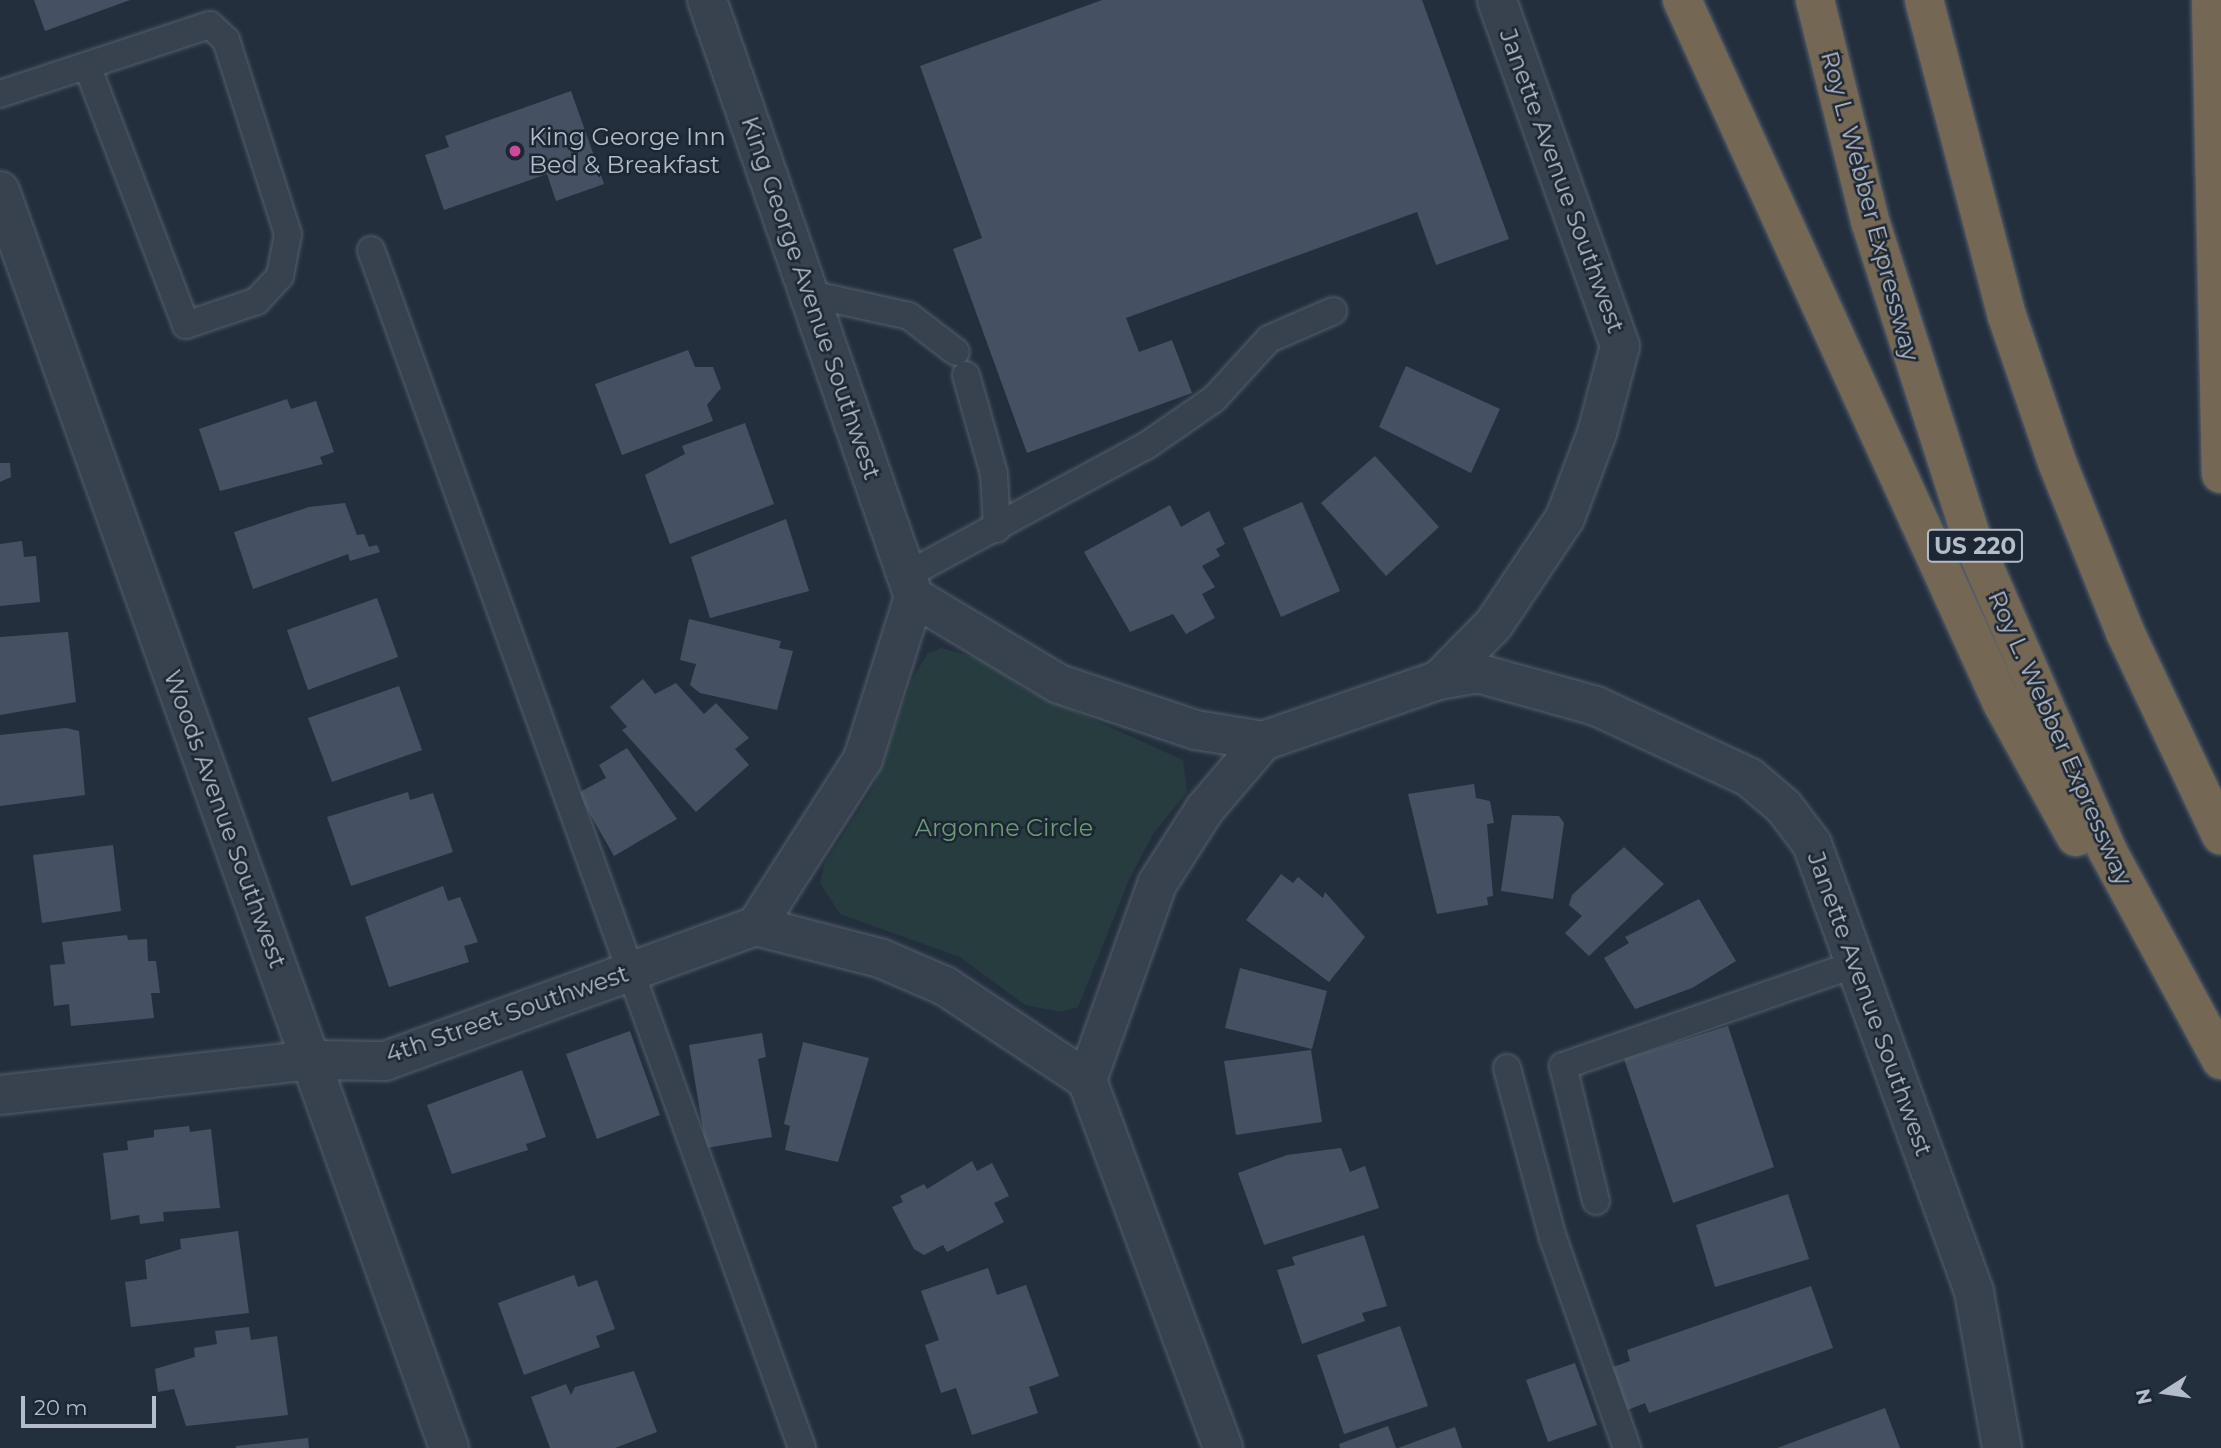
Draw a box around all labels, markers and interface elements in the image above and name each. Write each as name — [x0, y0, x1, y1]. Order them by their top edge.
street label: Janette Avenue Southwest — [1493, 25, 1631, 337]
street label: Roy L. Webber Expressway — [1815, 48, 1925, 364]
street label: King George Avenue Southwest — [735, 113, 887, 483]
place label: King George Inn Bed & Breakfast — [529, 123, 726, 179]
marker: King George Inn Bed & Breakfast — [507, 143, 523, 159]
road number: US 220 — [1926, 526, 2024, 566]
street label: Roy L. Webber Expressway — [1982, 586, 2138, 890]
street label: Woods Avenue Southwest — [158, 666, 292, 972]
park label: Argonne Circle — [915, 814, 1093, 842]
street label: Janette Avenue Southwest — [1801, 848, 1939, 1160]
street label: 4th Street Southwest — [382, 959, 632, 1069]
north arrow — [2130, 1357, 2200, 1427]
scale bar — [24, 1382, 159, 1426]
text: N — [2131, 1387, 2157, 1406]
text: 20 m — [34, 1395, 88, 1420]

